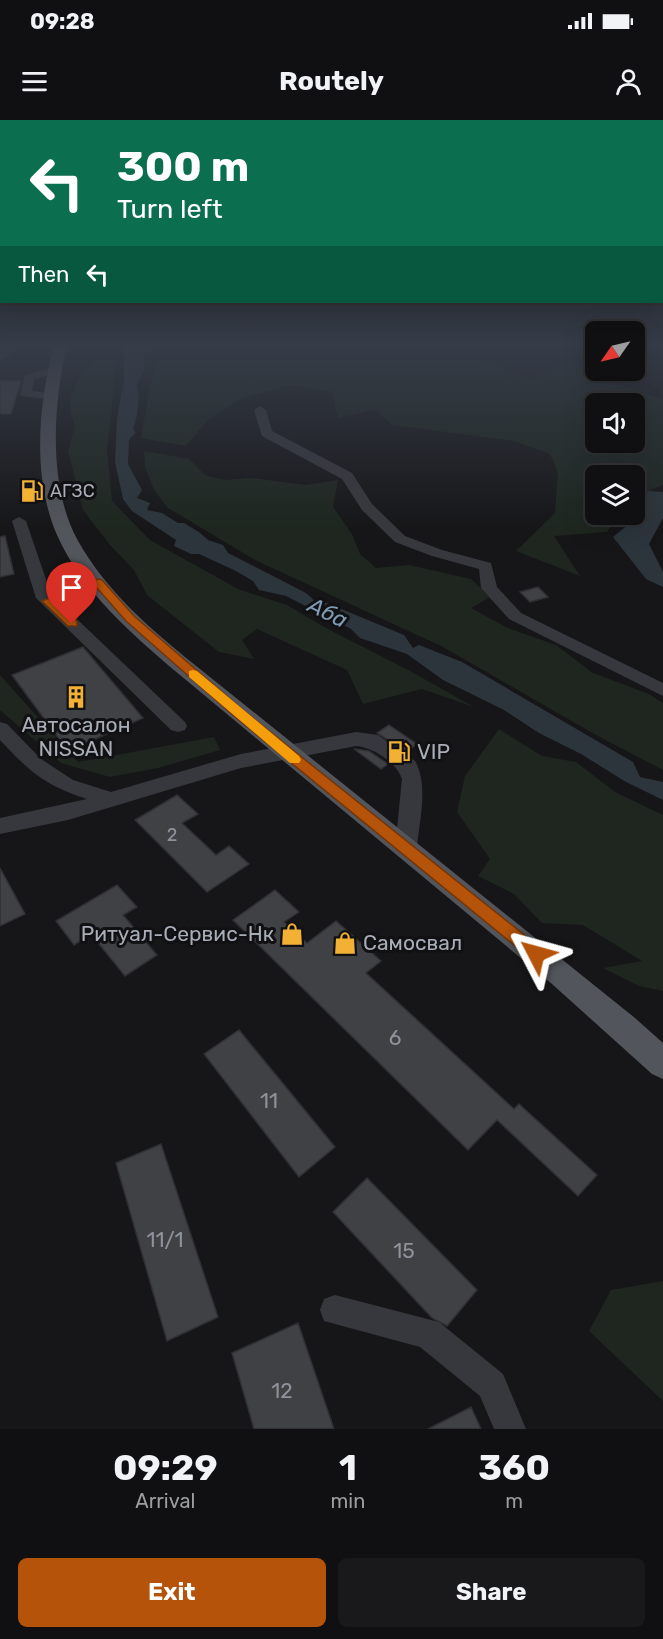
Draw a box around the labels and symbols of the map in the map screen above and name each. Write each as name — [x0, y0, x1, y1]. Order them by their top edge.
north arrow — [585, 321, 645, 381]
fuel station icon: АГЗС — [19, 478, 45, 504]
place label: АГЗС — [50, 480, 95, 502]
pin — [46, 562, 97, 624]
water label: Аба — [303, 591, 352, 633]
building icon: Автосалон NISSAN — [63, 684, 89, 710]
place label: Автосалон NISSAN — [22, 712, 130, 761]
fuel station icon: VIP — [386, 739, 412, 765]
place label: VIP — [417, 739, 450, 764]
house number: 2 — [167, 824, 177, 846]
place label: Ритуал-Сервис-Нк — [81, 921, 274, 946]
shop icon: Ритуал-Сервис-Нк — [279, 921, 305, 947]
position arrow — [504, 922, 568, 986]
shop icon: Самосвал — [332, 930, 358, 956]
place label: Самосвал — [363, 930, 462, 955]
house number: 6 — [389, 1025, 401, 1050]
house number: 11 — [260, 1088, 278, 1113]
house number: 11/1 — [147, 1227, 184, 1252]
house number: 15 — [393, 1238, 415, 1263]
house number: 12 — [271, 1378, 293, 1403]

